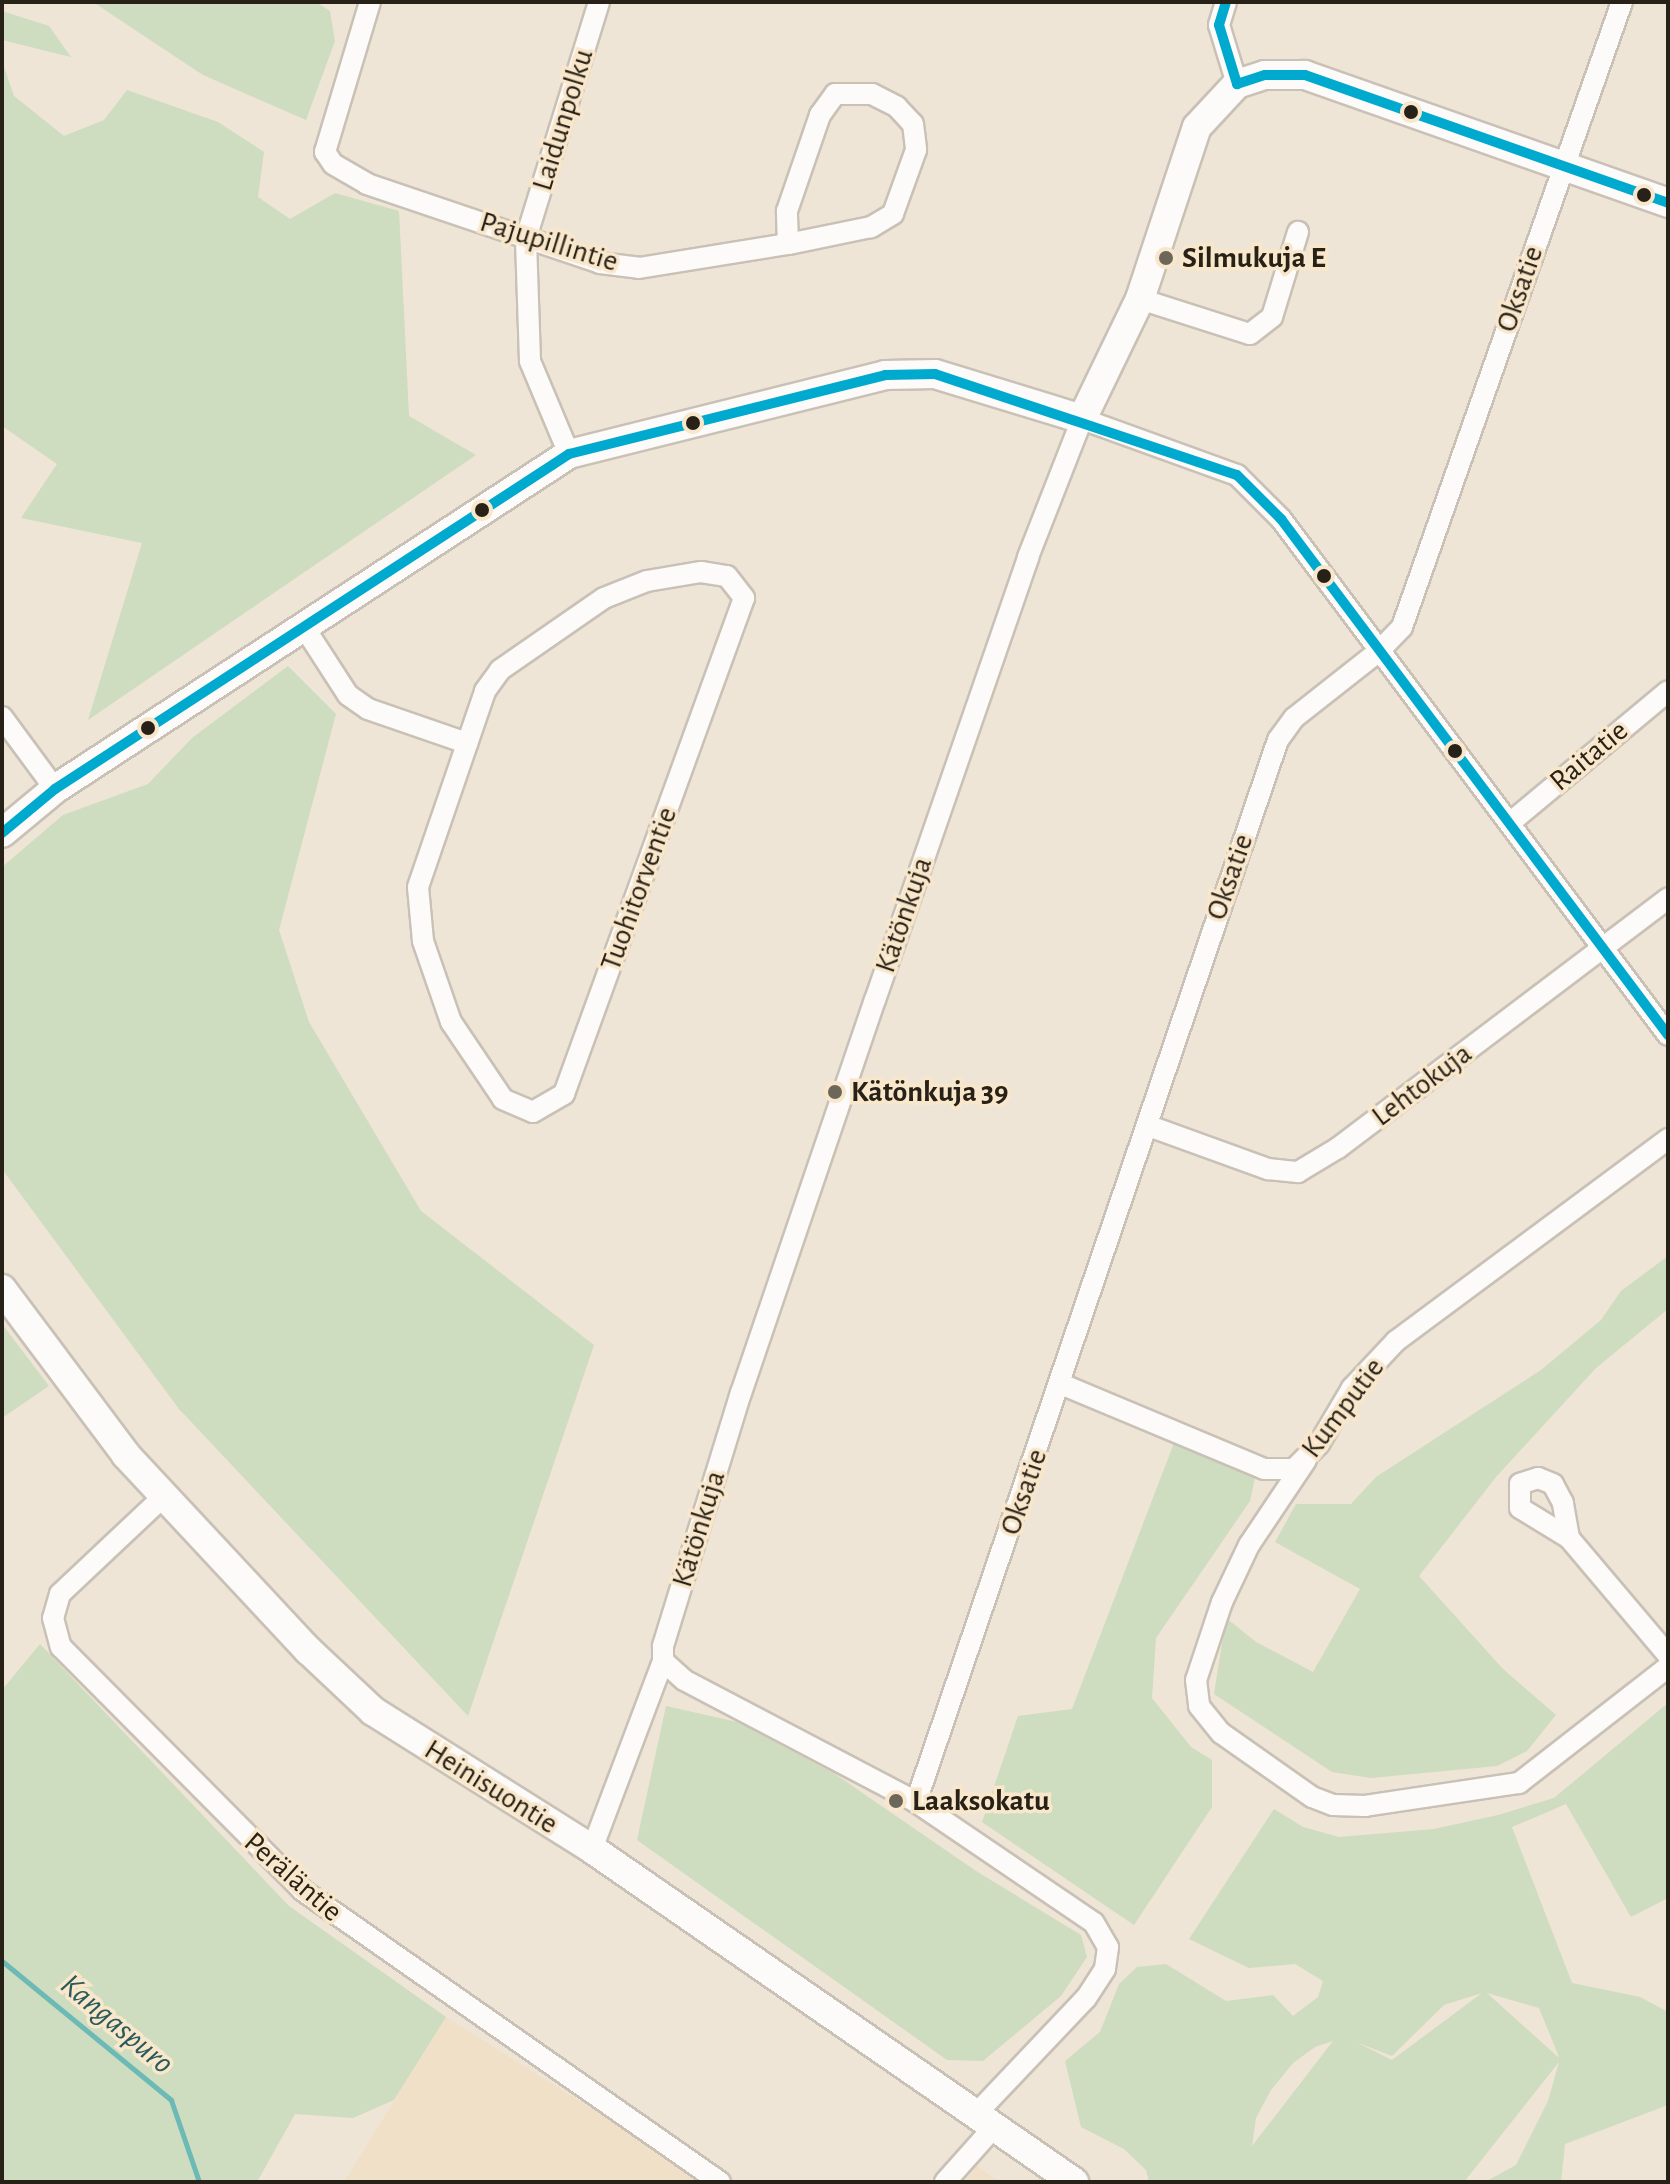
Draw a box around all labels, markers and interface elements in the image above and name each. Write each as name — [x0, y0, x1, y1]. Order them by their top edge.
street label: Laidunpolku — [524, 45, 602, 195]
unlabelled marker — [1403, 104, 1419, 120]
unlabelled marker — [1636, 187, 1652, 203]
street label: Pajupillintie — [476, 204, 622, 280]
place label: Silmukuja E — [1182, 240, 1326, 276]
street label: Oksatie — [1489, 241, 1551, 337]
marker: Silmukuja E — [1157, 249, 1175, 267]
unlabelled marker — [685, 415, 701, 431]
unlabelled marker — [474, 502, 490, 518]
unlabelled marker — [1316, 568, 1332, 584]
street label: Raitatie — [1542, 713, 1636, 799]
unlabelled marker — [140, 720, 156, 736]
unlabelled marker — [1447, 743, 1463, 759]
street label: Tuohitorventie — [593, 802, 685, 976]
street label: Oksatie — [1199, 829, 1261, 925]
street label: Kätönkuja — [867, 852, 941, 978]
street label: Lehtokuja — [1365, 1036, 1479, 1134]
place label: Kätönkuja 39 — [851, 1074, 1009, 1110]
marker: Kätönkuja 39 — [826, 1083, 844, 1101]
street label: Kumputie — [1294, 1351, 1392, 1465]
street label: Oksatie — [993, 1444, 1055, 1540]
street label: Kätönkuja — [664, 1466, 734, 1592]
street label: Heinisuontie — [418, 1732, 564, 1842]
place label: Laaksokatu — [912, 1783, 1050, 1819]
marker: Laaksokatu — [887, 1792, 905, 1810]
street label: Peräläntie — [236, 1825, 350, 1929]
water label: Kangaspuro — [53, 1966, 181, 2082]

